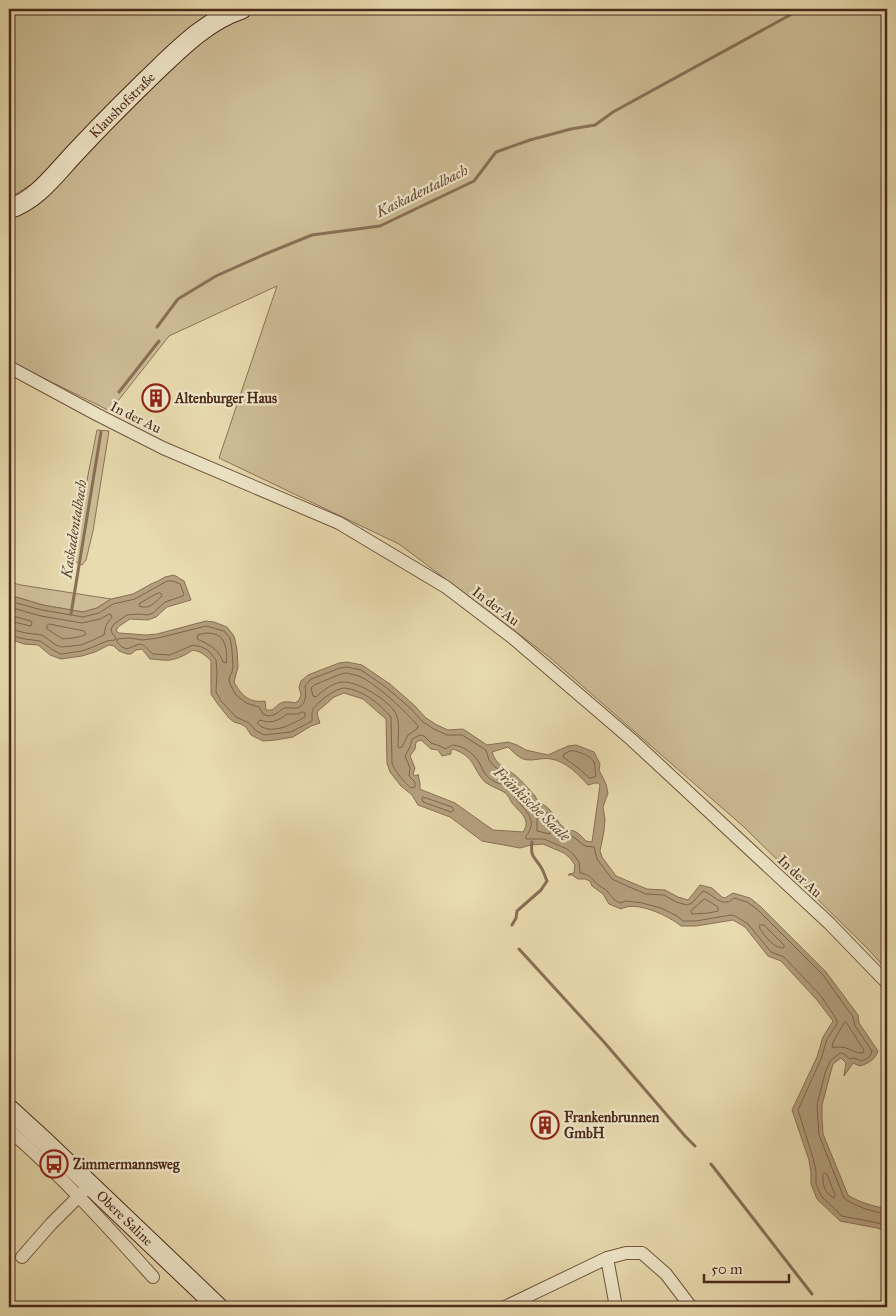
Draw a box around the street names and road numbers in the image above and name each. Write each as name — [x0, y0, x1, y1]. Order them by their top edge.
street label: Klaushofstraße — [86, 69, 159, 142]
street label: In der Au — [108, 398, 164, 437]
street label: In der Au — [469, 583, 523, 630]
street label: In der Au — [774, 852, 826, 902]
street label: Obere Saline — [93, 1187, 157, 1250]

